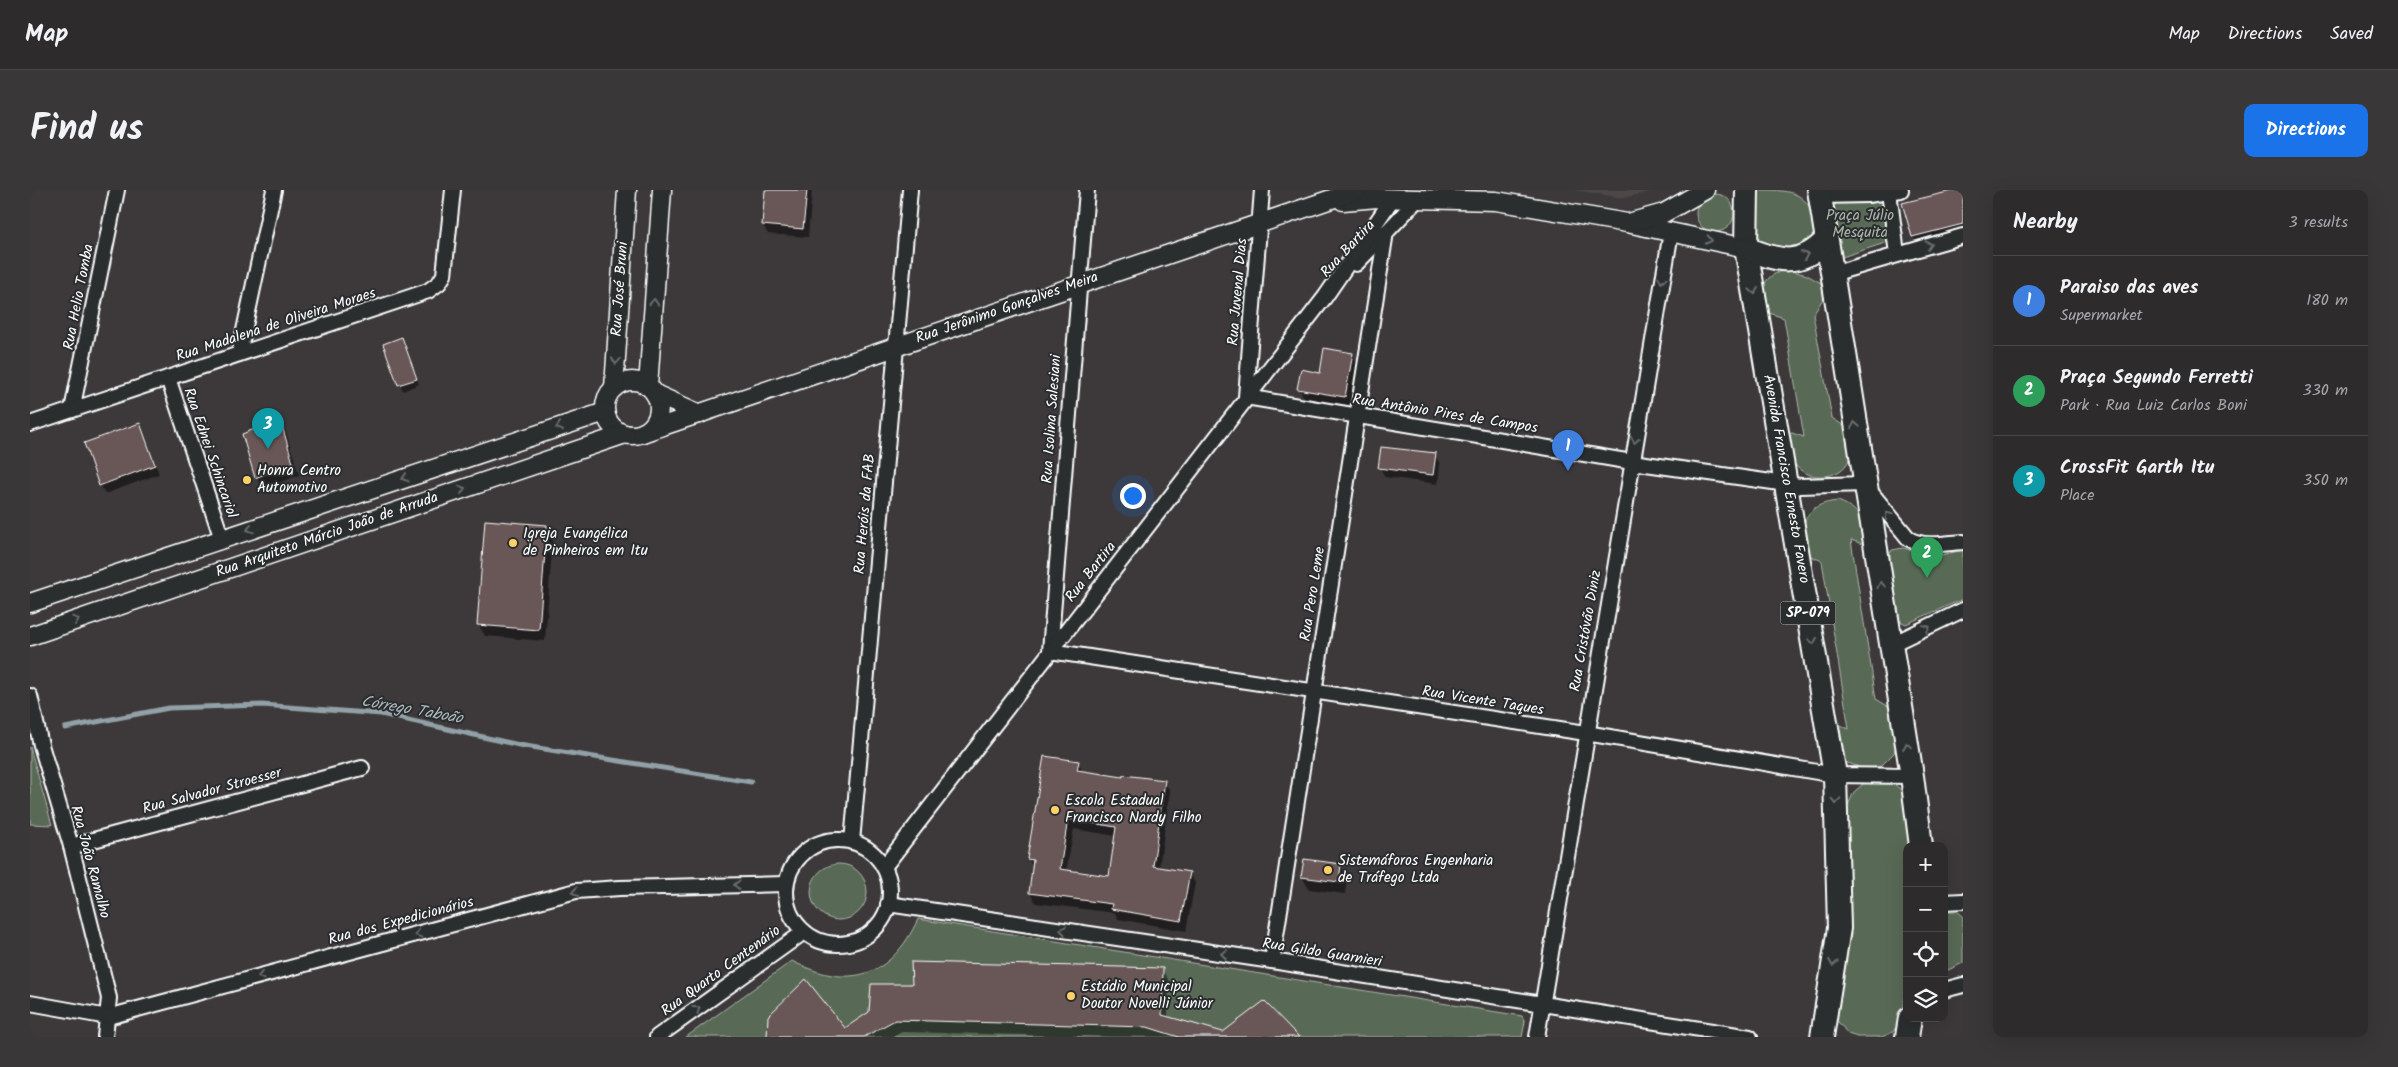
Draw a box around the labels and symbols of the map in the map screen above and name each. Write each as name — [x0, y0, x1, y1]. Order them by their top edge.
park label: Praça Júlio Mesquita — [1826, 204, 1894, 245]
street label: Rua Bartira — [1315, 214, 1381, 284]
one-way arrow — [1704, 234, 1713, 244]
street label: Rua Juvenal Dias — [1221, 237, 1255, 347]
street label: Rua José Bruni — [605, 239, 635, 337]
one-way arrow — [1925, 240, 1934, 251]
street label: Rua Helio Tomba — [57, 242, 101, 352]
one-way arrow — [1800, 251, 1809, 262]
street label: Rua Jerônimo Gonçalves Meira — [912, 265, 1102, 351]
one-way arrow — [1658, 275, 1668, 284]
street label: Rua Madalena de Oliveira Moraes — [173, 281, 380, 369]
one-way arrow — [1748, 286, 1758, 295]
one-way arrow — [648, 298, 659, 306]
street label: Rua Isolina Salesiani — [1036, 352, 1069, 484]
one-way arrow — [610, 357, 621, 365]
street label: Avenida Francisco Ernesto Favero — [1756, 373, 1816, 585]
street label: Rua Ednei Schincariol — [176, 385, 244, 522]
street label: Rua Antônio Pires de Campos — [1351, 387, 1540, 441]
pin: 3 — [252, 408, 284, 449]
one-way arrow — [1851, 420, 1861, 429]
one-way arrow — [555, 422, 564, 432]
pin: 1 — [1552, 430, 1584, 471]
one-way arrow — [1631, 435, 1641, 444]
street label: Rua Heróis da FAB — [848, 453, 882, 575]
place label: Honra Centro Automotivo — [257, 459, 341, 500]
one-way arrow — [401, 473, 409, 483]
marker: Honra Centro Automotivo — [241, 474, 253, 486]
your location — [1120, 483, 1146, 509]
one-way arrow — [457, 485, 466, 495]
street label: Rua Arquiteto Márcio João de Arruda — [213, 486, 441, 584]
one-way arrow — [1885, 511, 1894, 520]
place label: Igreja Evangélica de Pinheiros em Itu — [523, 522, 648, 563]
one-way arrow — [247, 523, 255, 533]
street label: Rua Bartira — [1059, 536, 1123, 608]
marker: Igreja Evangélica de Pinheiros em Itu — [507, 537, 519, 549]
pin: 2 — [1911, 537, 1943, 578]
street label: Rua Pero Leme — [1294, 545, 1332, 643]
street label: Rua Cristóvão Diniz — [1563, 568, 1609, 694]
one-way arrow — [1876, 581, 1886, 589]
road number: SP-079 — [1780, 602, 1836, 624]
one-way arrow — [71, 616, 80, 626]
one-way arrow — [1922, 623, 1931, 634]
one-way arrow — [1807, 637, 1818, 645]
street label: Rua Vicente Taques — [1420, 680, 1546, 723]
water label: Córrego Taboão — [359, 689, 466, 732]
one-way arrow — [1902, 741, 1912, 750]
street label: Rua Salvador Stroesser — [140, 761, 285, 821]
place label: Escola Estadual Francisco Nardy Filho — [1065, 789, 1202, 830]
one-way arrow — [1831, 798, 1841, 805]
street label: Rua João Ramalho — [63, 803, 117, 921]
marker: Escola Estadual Francisco Nardy Filho — [1049, 804, 1061, 816]
place label: Sistemáforos Engenharia de Tráfego Ltda — [1338, 849, 1493, 890]
marker: Sistemáforos Engenharia de Tráfego Ltda — [1322, 864, 1334, 876]
one-way arrow — [733, 880, 741, 890]
one-way arrow — [571, 887, 580, 897]
street label: Rua dos Expedicionários — [326, 890, 477, 952]
street label: Rua Quarto Centenário — [656, 919, 786, 1023]
one-way arrow — [1059, 925, 1067, 936]
one-way arrow — [415, 928, 423, 938]
street label: Rua Gildo Guarnieri — [1260, 932, 1385, 975]
one-way arrow — [1219, 949, 1227, 960]
one-way arrow — [1829, 959, 1839, 968]
one-way arrow — [258, 970, 266, 980]
place label: Estádio Municipal Doutor Novelli Júnior — [1081, 975, 1214, 1016]
marker: Estádio Municipal Doutor Novelli Júnior — [1065, 990, 1077, 1002]
one-way arrow — [691, 1006, 701, 1015]

